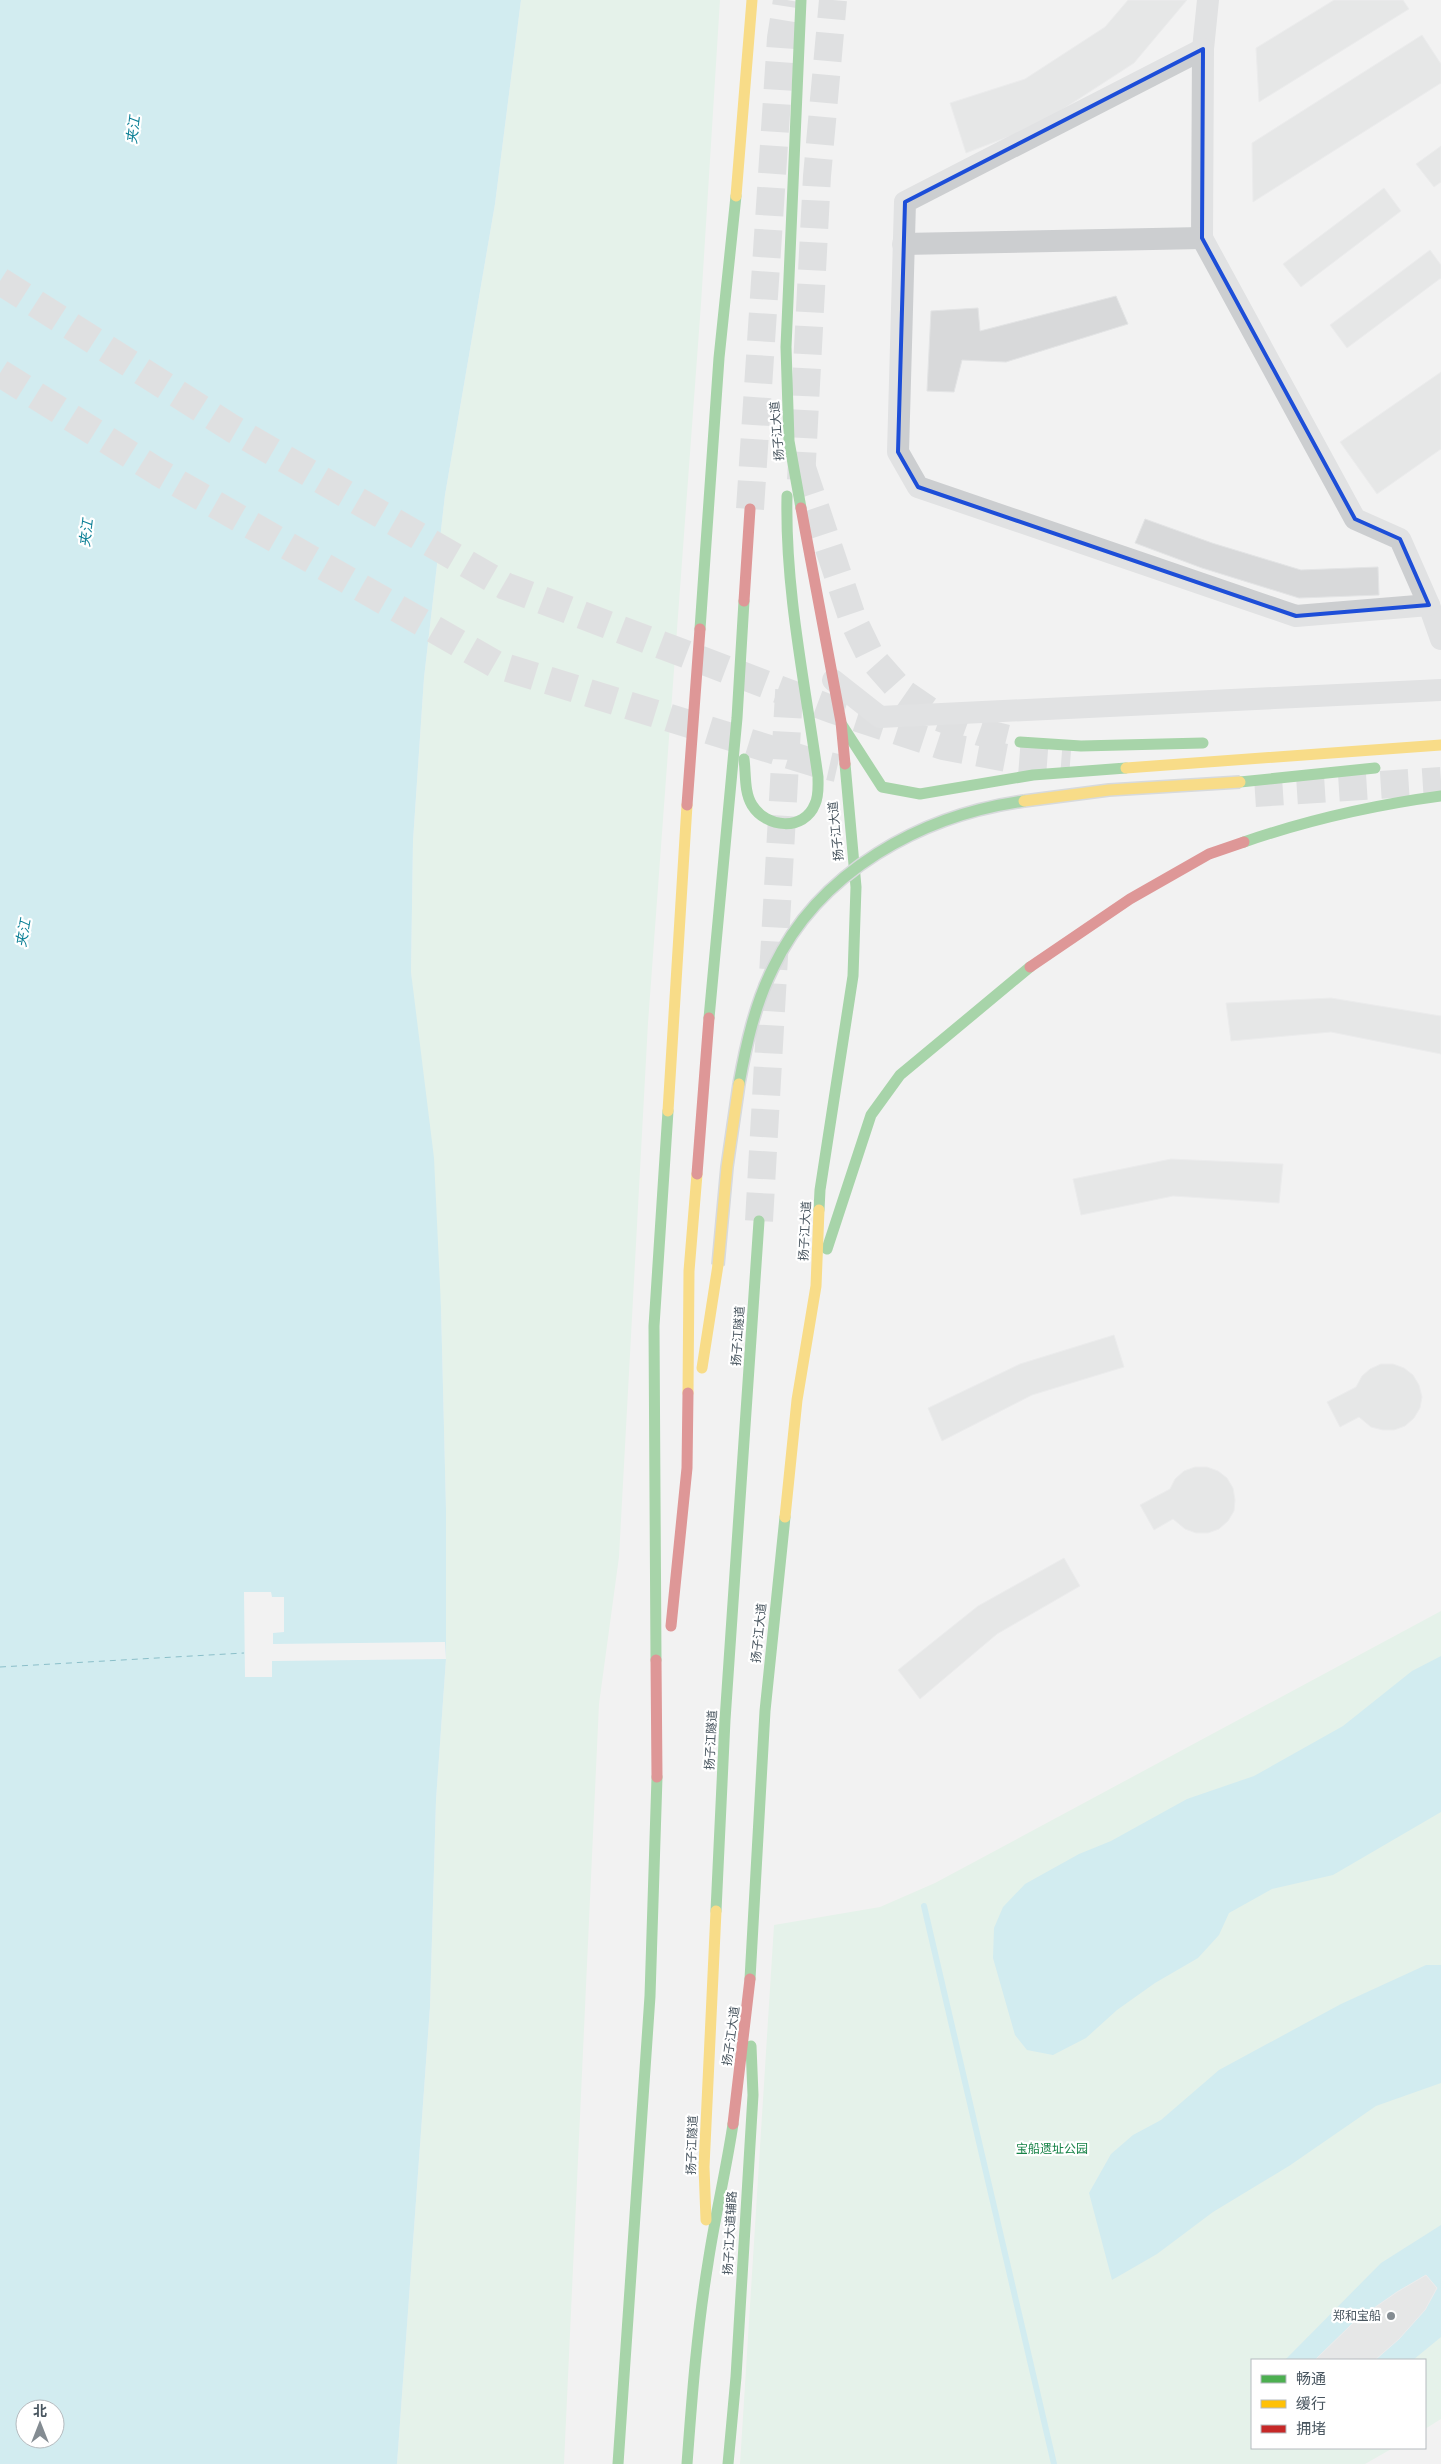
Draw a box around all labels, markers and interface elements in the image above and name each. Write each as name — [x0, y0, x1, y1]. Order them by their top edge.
water label: 夹江 — [123, 113, 143, 145]
street label: 扬子江大道 — [767, 400, 787, 462]
water label: 夹江 — [76, 516, 96, 548]
street label: 扬子江大道 — [826, 800, 846, 862]
water label: 夹江 — [13, 916, 34, 948]
street label: 扬子江大道 — [796, 1201, 814, 1261]
street label: 扬子江隧道 — [729, 1306, 747, 1366]
street label: 扬子江大道 — [749, 1602, 769, 1664]
street label: 扬子江隧道 — [702, 1710, 720, 1770]
street label: 扬子江大道 — [720, 2005, 742, 2067]
street label: 扬子江隧道 — [684, 2115, 700, 2175]
park label: 宝船遗址公园 — [1016, 2142, 1088, 2156]
street label: 扬子江大道辅路 — [721, 2191, 739, 2275]
place label: 郑和宝船 — [1333, 2309, 1381, 2323]
marker: 郑和宝船 — [1385, 2310, 1397, 2322]
legend — [1251, 2359, 1426, 2449]
text: 畅通 — [1296, 2370, 1326, 2388]
text: 缓行 — [1296, 2395, 1326, 2413]
north arrow — [15, 2399, 65, 2449]
text: 北 — [33, 2403, 47, 2419]
text: 拥堵 — [1296, 2420, 1326, 2438]

